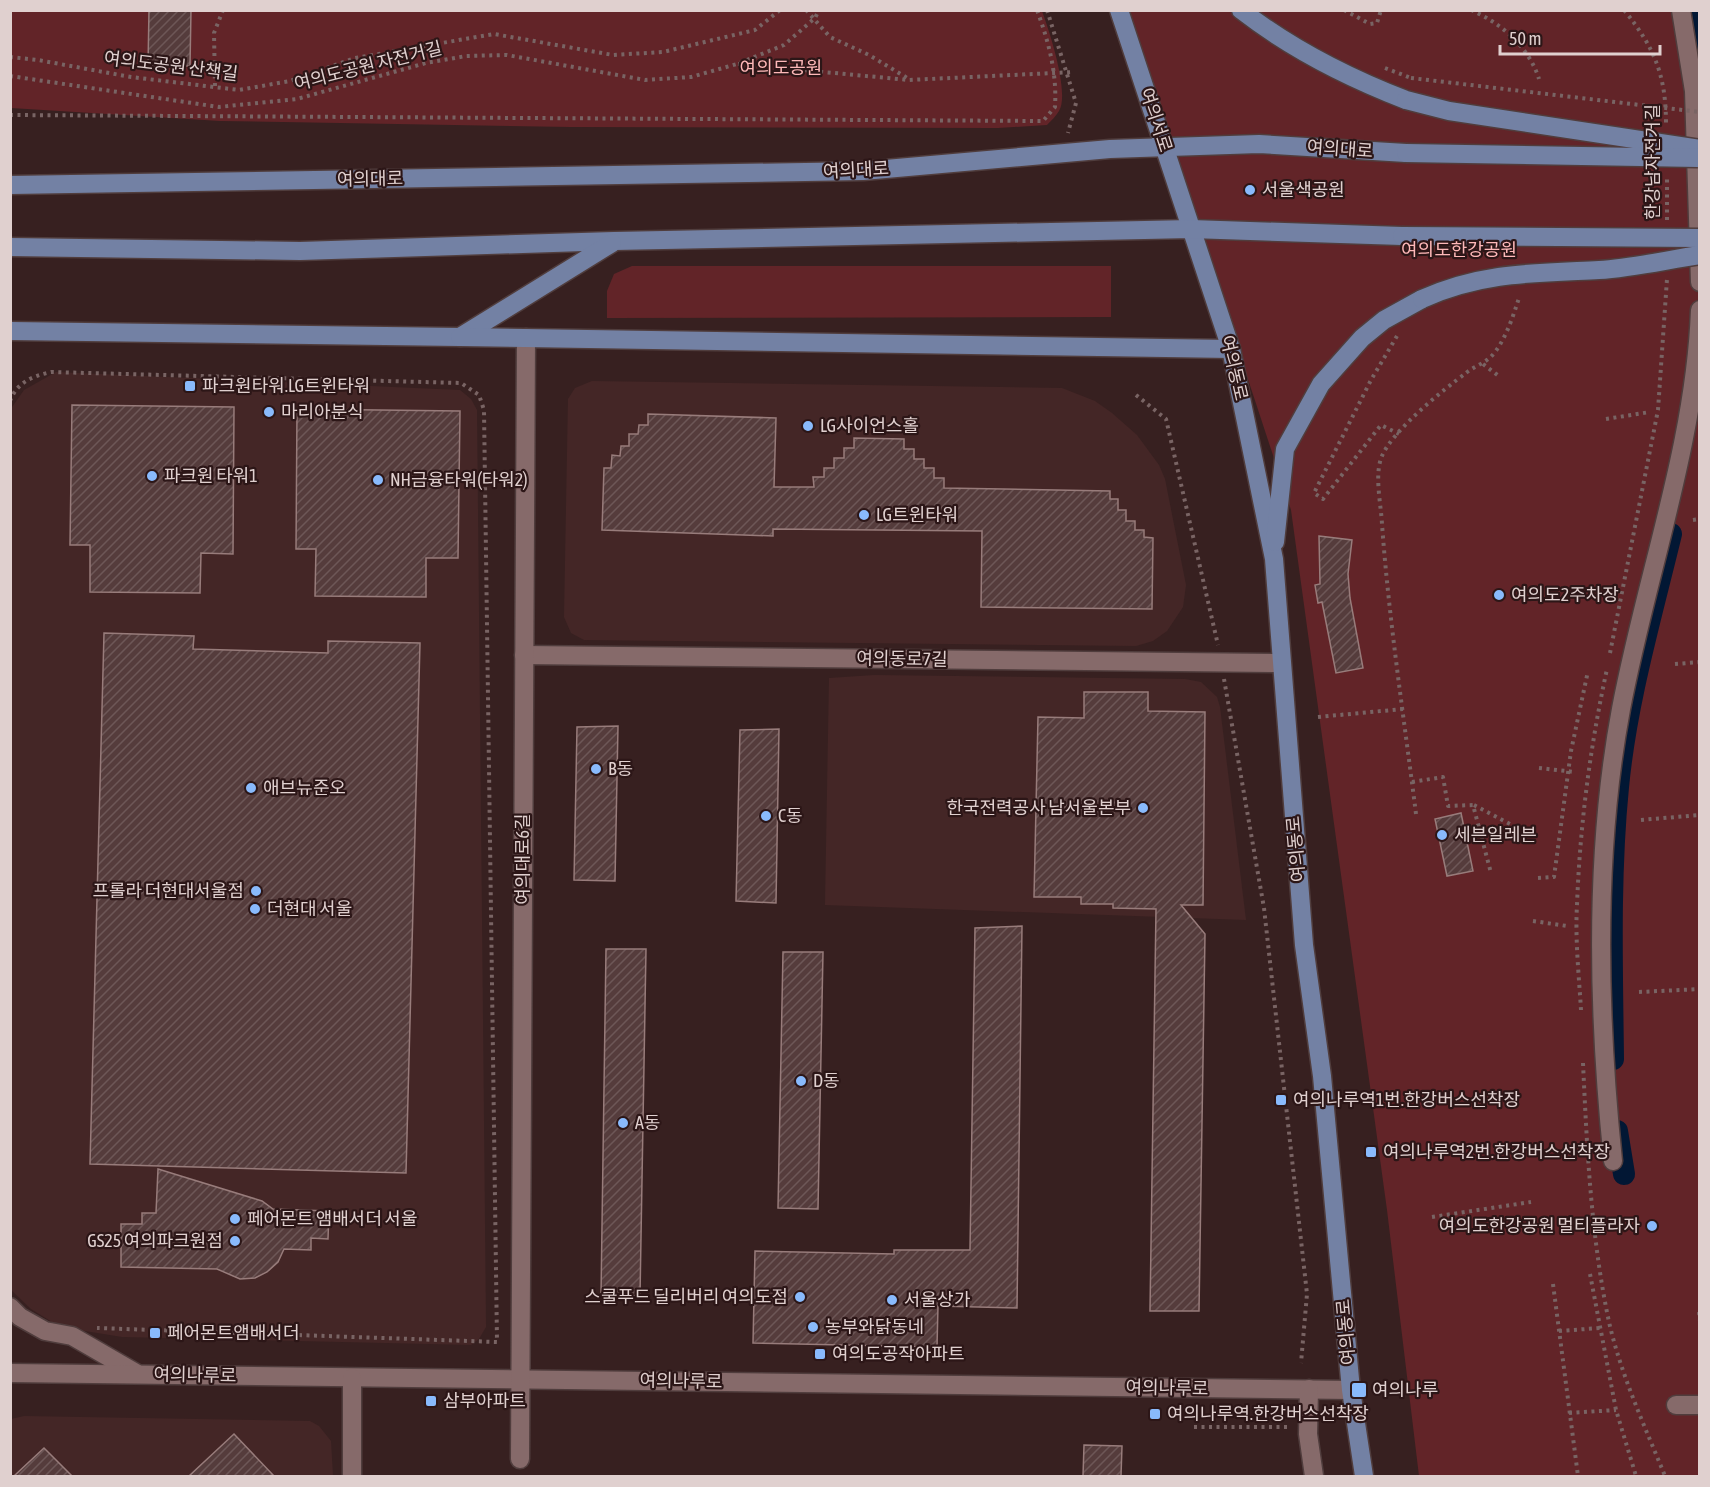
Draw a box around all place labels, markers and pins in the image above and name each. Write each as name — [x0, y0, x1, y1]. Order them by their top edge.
place label: 서울색공원 — [1262, 179, 1345, 200]
marker: 서울색공원 — [1243, 183, 1257, 197]
place label: 파크원타워.LG트윈타워 — [202, 375, 370, 396]
marker: 파크원타워.LG트윈타워 — [183, 379, 197, 393]
place label: 마리아분식 — [281, 401, 364, 422]
marker: 마리아분식 — [262, 405, 276, 419]
place label: LG사이언스홀 — [820, 415, 919, 436]
marker: LG사이언스홀 — [801, 419, 815, 433]
place label: 파크원 타워1 — [164, 465, 258, 486]
marker: 파크원 타워1 — [145, 469, 159, 483]
place label: NH금융타워(타워2) — [390, 469, 528, 490]
marker: NH금융타워(타워2) — [371, 473, 385, 487]
place label: LG트윈타워 — [876, 504, 958, 525]
marker: LG트윈타워 — [857, 508, 871, 522]
place label: 여의도2주차장 — [1511, 584, 1619, 605]
marker: 여의도2주차장 — [1492, 588, 1506, 602]
place label: B동 — [608, 758, 633, 779]
marker: B동 — [589, 762, 603, 776]
place label: 애브뉴준오 — [263, 777, 346, 798]
marker: 애브뉴준오 — [244, 781, 258, 795]
place label: 한국전력공사 남서울본부 — [946, 797, 1131, 818]
marker: 한국전력공사 남서울본부 — [1136, 801, 1150, 815]
place label: C동 — [778, 805, 803, 826]
marker: C동 — [759, 809, 773, 823]
place label: 세븐일레븐 — [1454, 824, 1537, 845]
marker: 세븐일레븐 — [1435, 828, 1449, 842]
place label: 프롤라 더현대서울점 — [92, 880, 244, 901]
marker: 프롤라 더현대서울점 — [249, 884, 263, 898]
place label: 더현대 서울 — [267, 898, 352, 919]
marker: 더현대 서울 — [248, 902, 262, 916]
place label: D동 — [813, 1070, 840, 1091]
marker: D동 — [794, 1074, 808, 1088]
place label: 여의나루역1번.한강버스선착장 — [1293, 1089, 1520, 1110]
marker: 여의나루역1번.한강버스선착장 — [1274, 1093, 1288, 1107]
place label: A동 — [635, 1112, 660, 1133]
marker: A동 — [616, 1116, 630, 1130]
place label: 여의나루역2번.한강버스선착장 — [1383, 1141, 1610, 1162]
marker: 여의나루역2번.한강버스선착장 — [1364, 1145, 1378, 1159]
place label: 페어몬트 앰배서더 서울 — [247, 1208, 418, 1229]
marker: 페어몬트 앰배서더 서울 — [228, 1212, 242, 1226]
place label: 여의도한강공원 멀티플라자 — [1439, 1215, 1640, 1236]
marker: 여의도한강공원 멀티플라자 — [1645, 1219, 1659, 1233]
place label: GS25 여의파크원점 — [87, 1230, 223, 1251]
marker: GS25 여의파크원점 — [228, 1234, 242, 1248]
place label: 스쿨푸드 딜리버리 여의도점 — [584, 1286, 788, 1307]
place label: 서울상가 — [904, 1289, 971, 1310]
marker: 스쿨푸드 딜리버리 여의도점 — [793, 1290, 807, 1304]
marker: 서울상가 — [885, 1293, 899, 1307]
place label: 농부와닭동네 — [825, 1316, 924, 1337]
marker: 농부와닭동네 — [806, 1320, 820, 1334]
place label: 페어몬트앰배서더 — [167, 1322, 299, 1343]
marker: 페어몬트앰배서더 — [148, 1326, 162, 1340]
place label: 여의도공작아파트 — [832, 1343, 964, 1364]
marker: 여의도공작아파트 — [813, 1347, 827, 1361]
place label: 여의나루 — [1372, 1379, 1438, 1400]
marker: 여의나루 — [1350, 1381, 1368, 1399]
place label: 삼부아파트 — [443, 1390, 526, 1411]
marker: 삼부아파트 — [424, 1394, 438, 1408]
place label: 여의나루역.한강버스선착장 — [1167, 1403, 1369, 1424]
marker: 여의나루역.한강버스선착장 — [1148, 1407, 1162, 1421]

